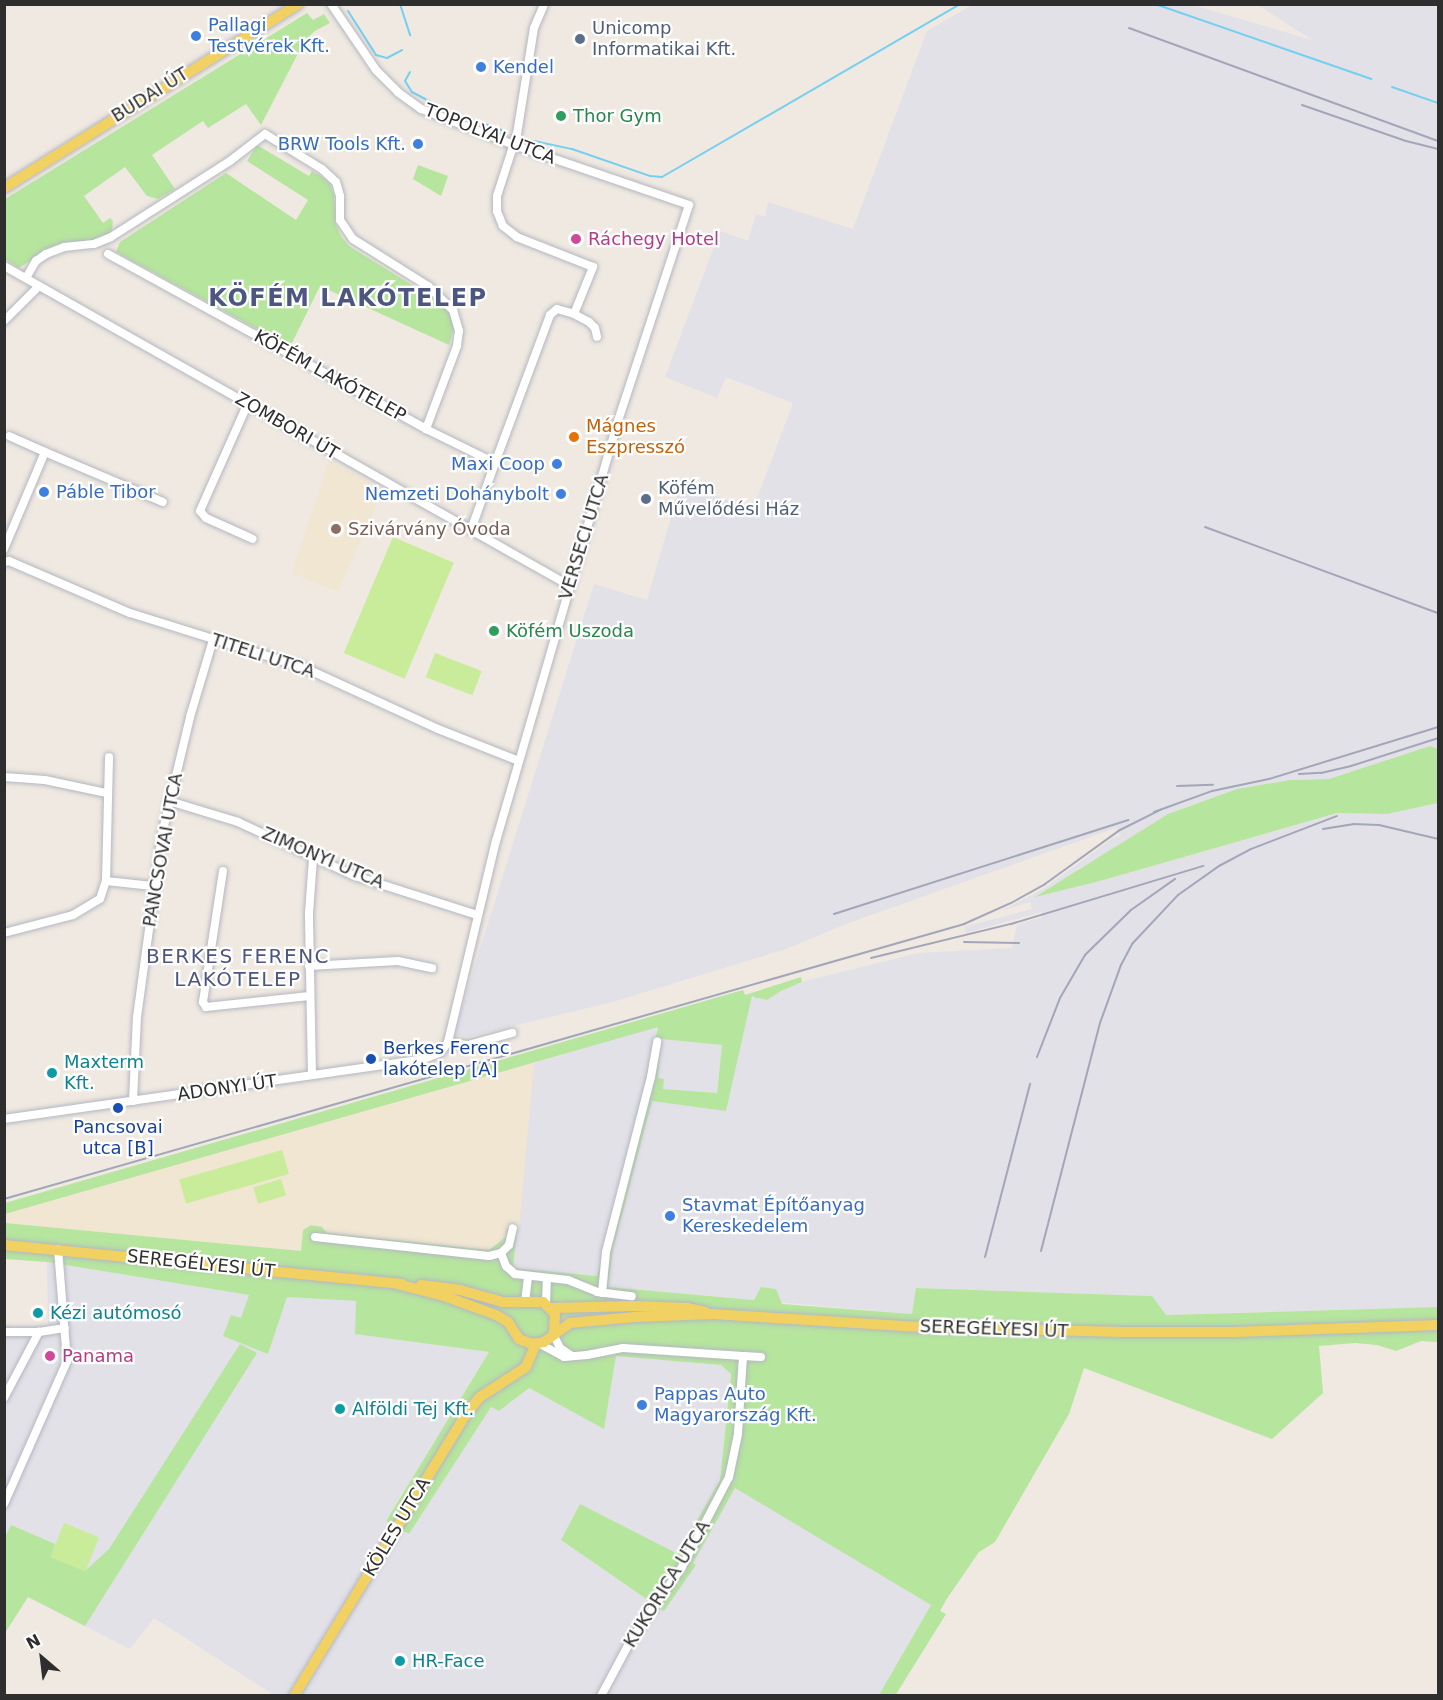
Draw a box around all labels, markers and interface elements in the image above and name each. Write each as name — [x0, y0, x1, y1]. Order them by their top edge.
place label: Pallagi Testvérek Kft. — [208, 15, 330, 57]
place label: Unicomp Informatikai Kft. — [592, 18, 736, 60]
marker: Pallagi Testvérek Kft. — [189, 29, 203, 43]
marker: Unicomp Informatikai Kft. — [573, 32, 587, 46]
place label: Kendel — [493, 56, 554, 78]
marker: Kendel — [474, 60, 488, 74]
street label: BUDAI ÚT — [108, 63, 192, 127]
street label: TOPOLYAI UTCA — [421, 99, 559, 169]
place label: Thor Gym — [573, 105, 662, 127]
marker: Thor Gym — [554, 109, 568, 123]
place label: BRW Tools Kft. — [278, 133, 406, 155]
marker: BRW Tools Kft. — [411, 137, 425, 151]
place label: Ráchegy Hotel — [588, 228, 719, 250]
marker: Ráchegy Hotel — [569, 232, 583, 246]
district label: KÖFÉM LAKÓTELEP — [208, 285, 488, 313]
street label: KÖFÉM LAKÓTELEP — [250, 325, 410, 427]
street label: ZOMBORI ÚT — [231, 388, 343, 464]
place label: Mágnes Eszpresszó — [586, 416, 685, 458]
marker: Mágnes Eszpresszó — [567, 430, 581, 444]
place label: Maxi Coop — [451, 453, 545, 475]
marker: Maxi Coop — [550, 457, 564, 471]
street label: VERSECI UTCA — [555, 471, 613, 603]
place label: Köfém Művelődési Ház — [658, 478, 799, 520]
place label: Páble Tibor — [56, 481, 156, 503]
place label: Nemzeti Dohánybolt — [365, 483, 549, 505]
marker: Páble Tibor — [37, 485, 51, 499]
marker: Nemzeti Dohánybolt — [554, 487, 568, 501]
marker: Köfém Művelődési Ház — [639, 492, 653, 506]
place label: Szivárvány Óvoda — [348, 518, 511, 540]
marker: Szivárvány Óvoda — [329, 522, 343, 536]
place label: Köfém Uszoda — [506, 620, 634, 642]
marker: Köfém Uszoda — [487, 624, 501, 638]
street label: TITELI UTCA — [208, 629, 318, 683]
street label: PANCSOVAI UTCA — [139, 771, 187, 929]
street label: ZIMONYI UTCA — [259, 822, 387, 894]
district label: BERKES FERENC LAKÓTELEP — [146, 944, 330, 991]
place label: Berkes Ferenc lakótelep [A] — [383, 1038, 510, 1080]
place label: Maxterm Kft. — [64, 1052, 144, 1094]
marker: Berkes Ferenc lakótelep [A] — [364, 1052, 378, 1066]
marker: Maxterm Kft. — [45, 1066, 59, 1080]
street label: ADONYI ÚT — [176, 1070, 278, 1106]
marker: Pancsovai utca [B] — [111, 1101, 125, 1115]
place label: Pancsovai utca [B] — [73, 1117, 163, 1160]
place label: Stavmat Építőanyag Kereskedelem — [682, 1195, 865, 1238]
marker: Stavmat Építőanyag Kereskedelem — [663, 1209, 677, 1223]
street label: SEREGÉLYESI ÚT — [126, 1245, 276, 1283]
place label: Kézi autómosó — [50, 1302, 182, 1324]
marker: Kézi autómosó — [31, 1306, 45, 1320]
street label: SEREGÉLYESI ÚT — [919, 1316, 1069, 1342]
place label: Panama — [62, 1345, 134, 1367]
marker: Panama — [43, 1349, 57, 1363]
place label: Pappas Auto Magyarország Kft. — [654, 1384, 817, 1426]
place label: Alföldi Tej Kft. — [352, 1398, 474, 1420]
marker: Pappas Auto Magyarország Kft. — [635, 1398, 649, 1412]
marker: Alföldi Tej Kft. — [333, 1402, 347, 1416]
street label: KÖLES UTCA — [359, 1474, 435, 1580]
street label: KUKORICA UTCA — [619, 1516, 715, 1652]
north arrow — [12, 1628, 72, 1688]
text: N — [23, 1630, 44, 1653]
place label: HR-Face — [412, 1650, 485, 1672]
marker: HR-Face — [393, 1654, 407, 1668]

